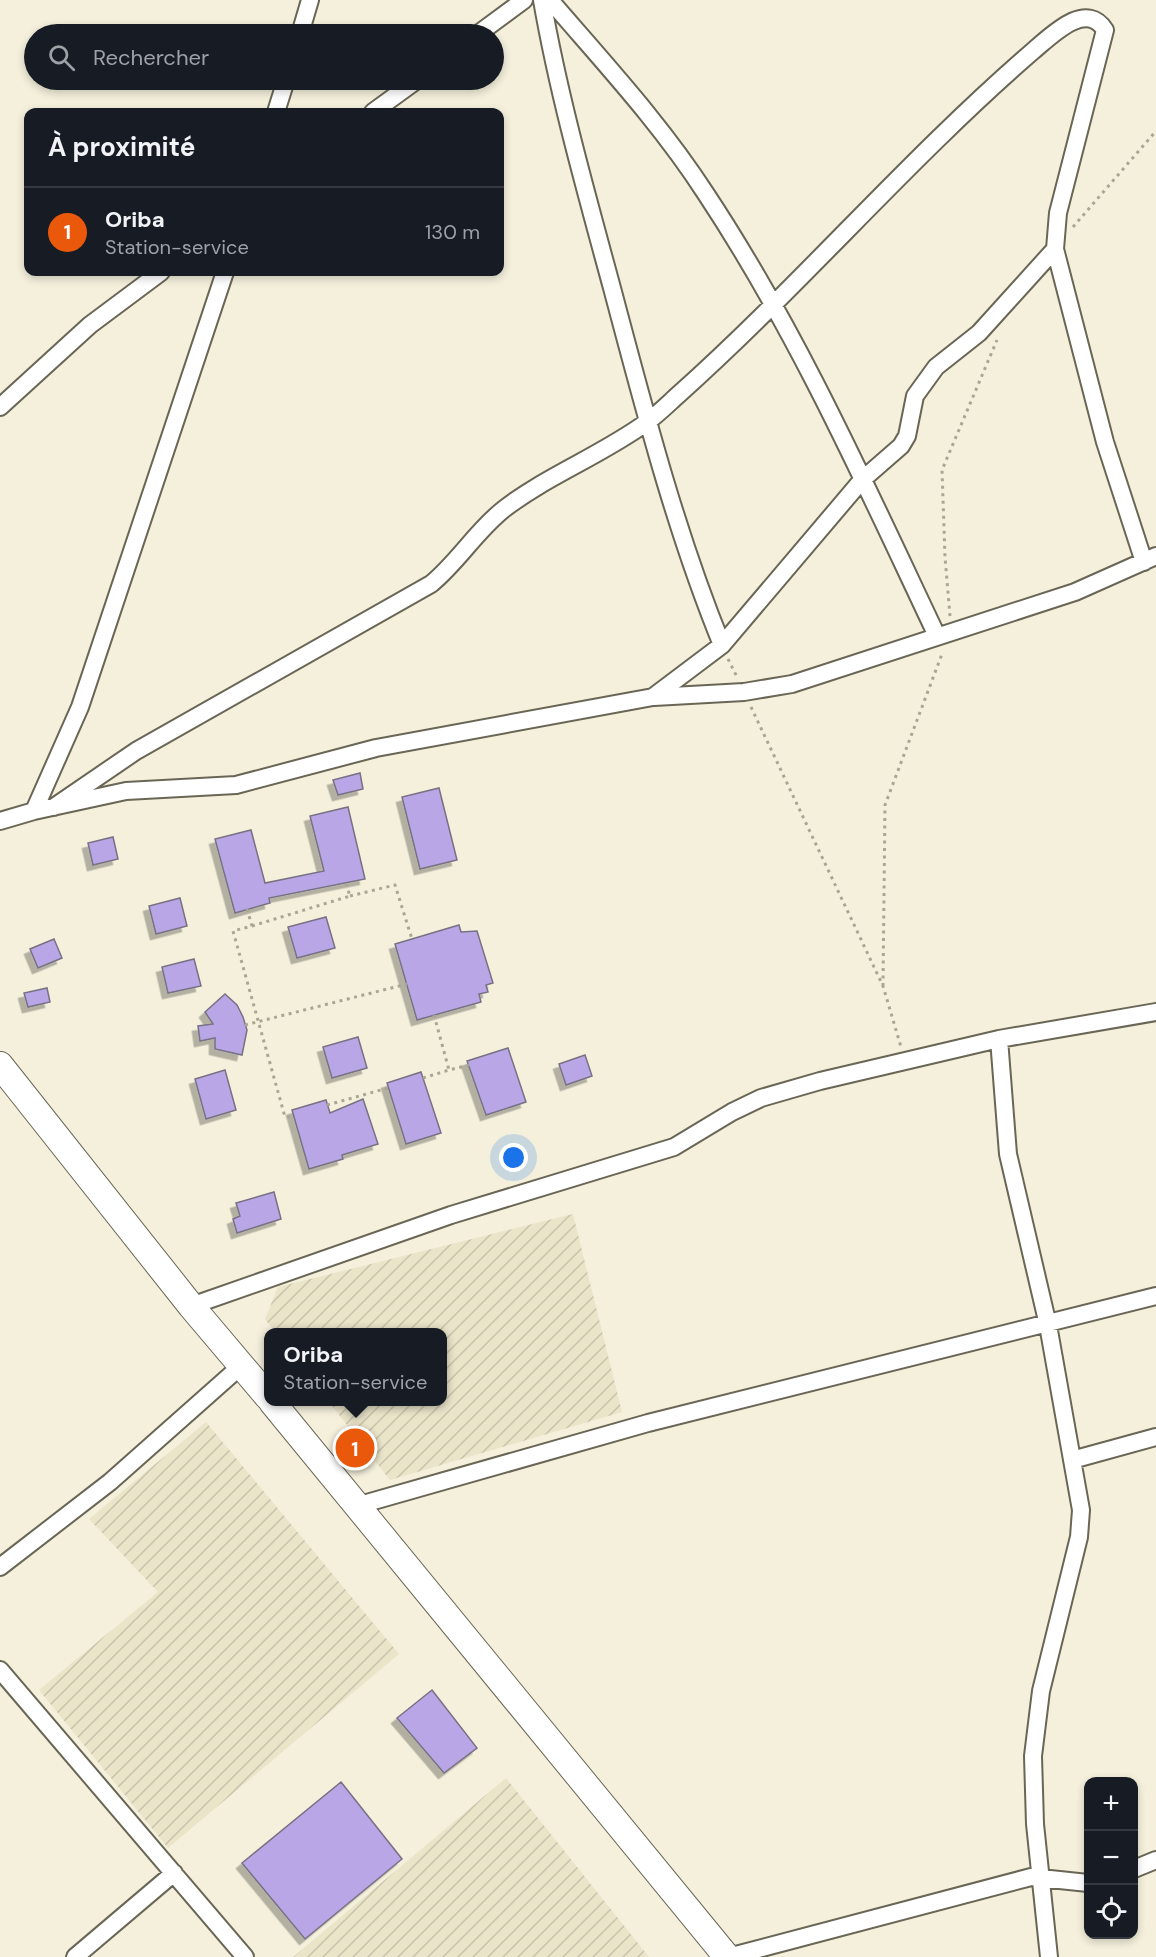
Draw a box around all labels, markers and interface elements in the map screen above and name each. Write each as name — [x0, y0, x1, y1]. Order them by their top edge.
search box — [24, 24, 504, 90]
icon: search — [45, 41, 78, 74]
text: Rechercher — [93, 43, 209, 72]
text: À proximité — [48, 130, 195, 164]
text: Oriba — [105, 205, 165, 234]
text: 1 — [64, 219, 71, 245]
text: 130 m — [425, 219, 480, 245]
text: Station-service — [105, 234, 249, 260]
your location — [499, 1143, 528, 1172]
popup — [264, 1328, 447, 1406]
text: Oriba — [284, 1340, 343, 1369]
text: Station-service — [284, 1369, 427, 1395]
pin: 1 — [336, 1426, 374, 1470]
map controls — [1084, 1777, 1138, 1939]
button: + — [1084, 1777, 1138, 1831]
button: − — [1084, 1831, 1138, 1885]
button: locate — [1084, 1885, 1138, 1939]

